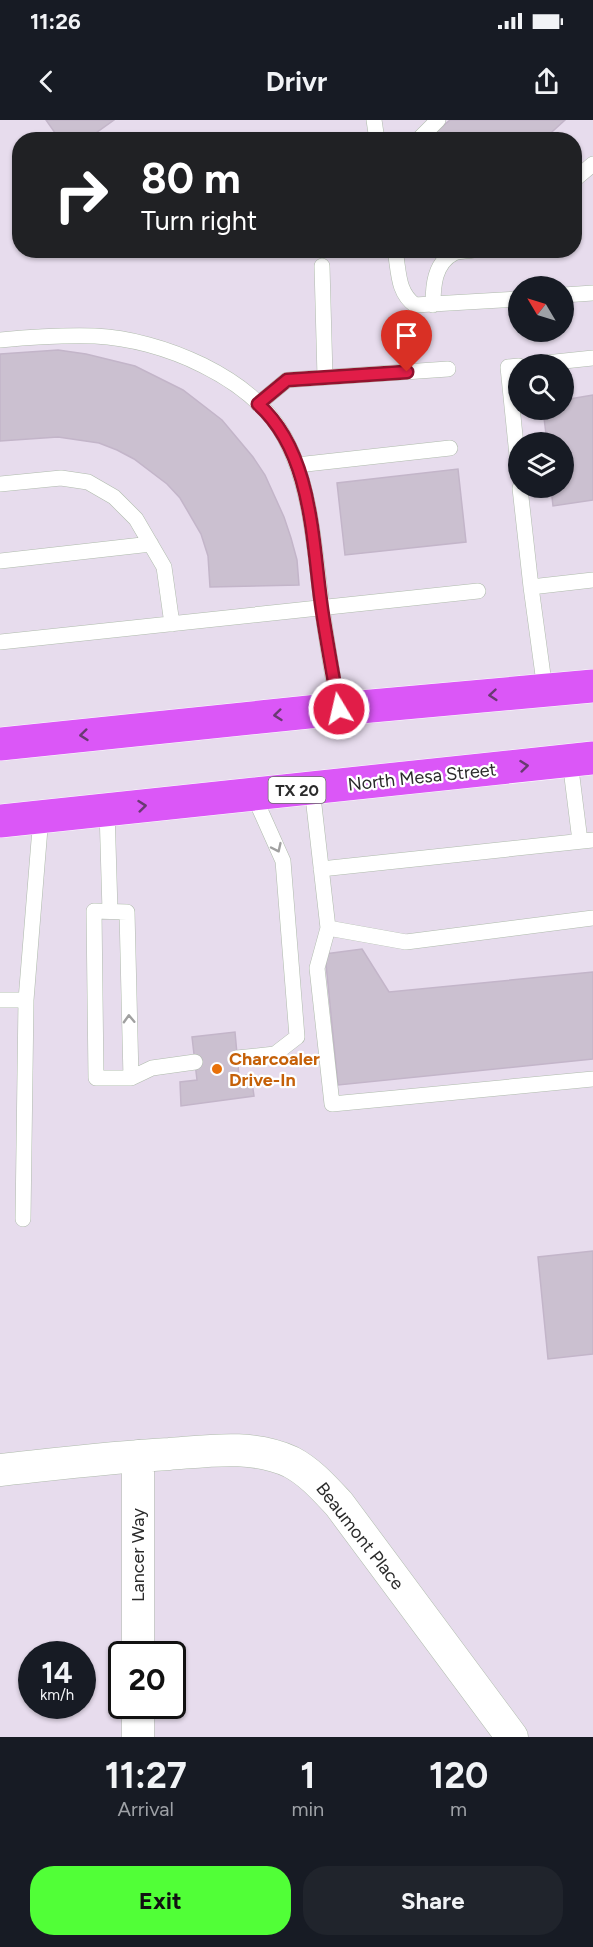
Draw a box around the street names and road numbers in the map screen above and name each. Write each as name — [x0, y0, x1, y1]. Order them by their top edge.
street label: North Mesa Street — [347, 758, 498, 796]
road number: TX 20 — [268, 777, 326, 803]
street label: Beaumont Place — [311, 1478, 409, 1594]
street label: Lancer Way — [127, 1508, 149, 1602]

